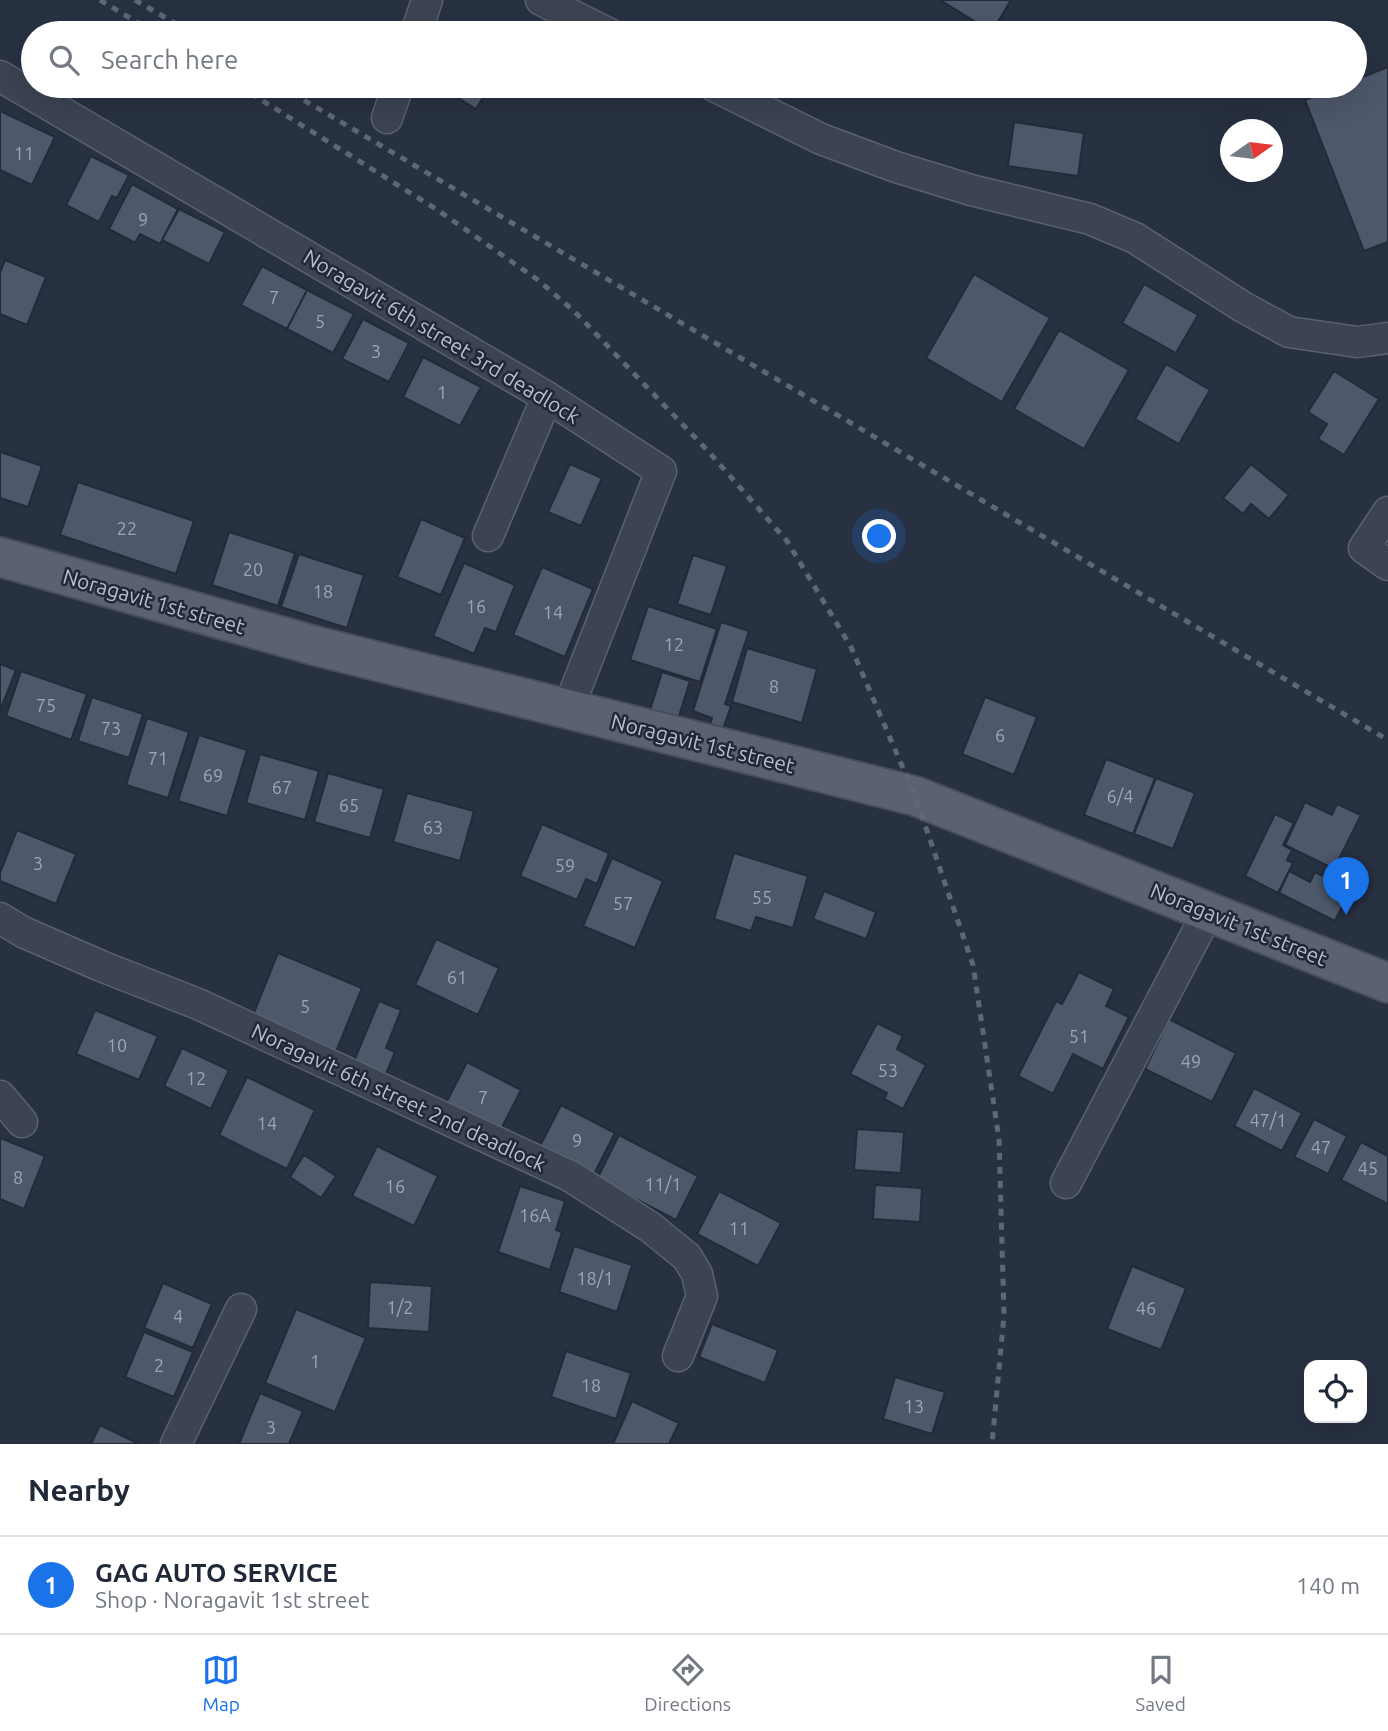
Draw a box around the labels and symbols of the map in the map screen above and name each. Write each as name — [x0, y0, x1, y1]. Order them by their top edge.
north arrow — [1220, 119, 1283, 182]
house number: 11 — [14, 143, 34, 163]
house number: 9 — [138, 209, 148, 229]
street label: Noragavit 6th street 3rd deadlock — [299, 243, 585, 429]
house number: 7 — [269, 287, 279, 307]
house number: 5 — [315, 311, 325, 331]
house number: 3 — [371, 340, 381, 362]
house number: 1 — [437, 382, 447, 402]
house number: 22 — [117, 518, 137, 538]
your location — [862, 519, 896, 553]
house number: 20 — [243, 559, 263, 579]
street label: Noragavit 1st street — [60, 564, 248, 638]
house number: 18 — [313, 581, 333, 601]
house number: 16 — [466, 596, 486, 616]
house number: 14 — [543, 602, 563, 622]
house number: 12 — [664, 634, 684, 654]
house number: 8 — [769, 676, 779, 696]
house number: 75 — [36, 695, 56, 715]
street label: Noragavit 1st street — [609, 709, 797, 777]
house number: 73 — [101, 718, 121, 738]
house number: 6 — [995, 725, 1005, 745]
house number: 71 — [148, 748, 168, 768]
house number: 69 — [203, 765, 223, 785]
house number: 67 — [272, 777, 292, 797]
house number: 6/4 — [1107, 786, 1133, 806]
house number: 65 — [339, 795, 359, 815]
house number: 63 — [423, 817, 443, 837]
house number: 3 — [33, 853, 43, 873]
house number: 59 — [555, 855, 575, 875]
pin: 1 — [1323, 857, 1369, 915]
street label: Noragavit 1st street — [1147, 878, 1331, 970]
house number: 55 — [752, 887, 772, 907]
house number: 57 — [613, 893, 633, 913]
house number: 61 — [447, 967, 467, 987]
house number: 5 — [300, 996, 310, 1016]
street label: Noragavit 6th street 2nd deadlock — [248, 1018, 550, 1176]
house number: 51 — [1069, 1026, 1089, 1046]
house number: 10 — [107, 1035, 127, 1055]
house number: 49 — [1181, 1051, 1201, 1071]
house number: 53 — [878, 1060, 898, 1080]
house number: 12 — [186, 1068, 206, 1088]
house number: 7 — [478, 1087, 488, 1107]
house number: 47/1 — [1249, 1110, 1287, 1130]
house number: 14 — [257, 1113, 277, 1133]
house number: 9 — [572, 1130, 582, 1150]
house number: 47 — [1311, 1137, 1331, 1157]
house number: 45 — [1358, 1158, 1378, 1178]
house number: 8 — [13, 1167, 23, 1187]
house number: 11/1 — [644, 1174, 682, 1194]
house number: 16 — [385, 1176, 405, 1196]
house number: 16A — [519, 1205, 551, 1225]
house number: 11 — [729, 1218, 749, 1238]
house number: 18/1 — [576, 1268, 614, 1288]
house number: 1/2 — [387, 1297, 413, 1317]
house number: 46 — [1136, 1298, 1156, 1318]
house number: 4 — [173, 1306, 183, 1326]
house number: 1 — [310, 1351, 320, 1371]
house number: 2 — [154, 1355, 164, 1375]
house number: 18 — [581, 1375, 601, 1395]
house number: 13 — [904, 1396, 924, 1416]
house number: 3 — [266, 1417, 276, 1437]

